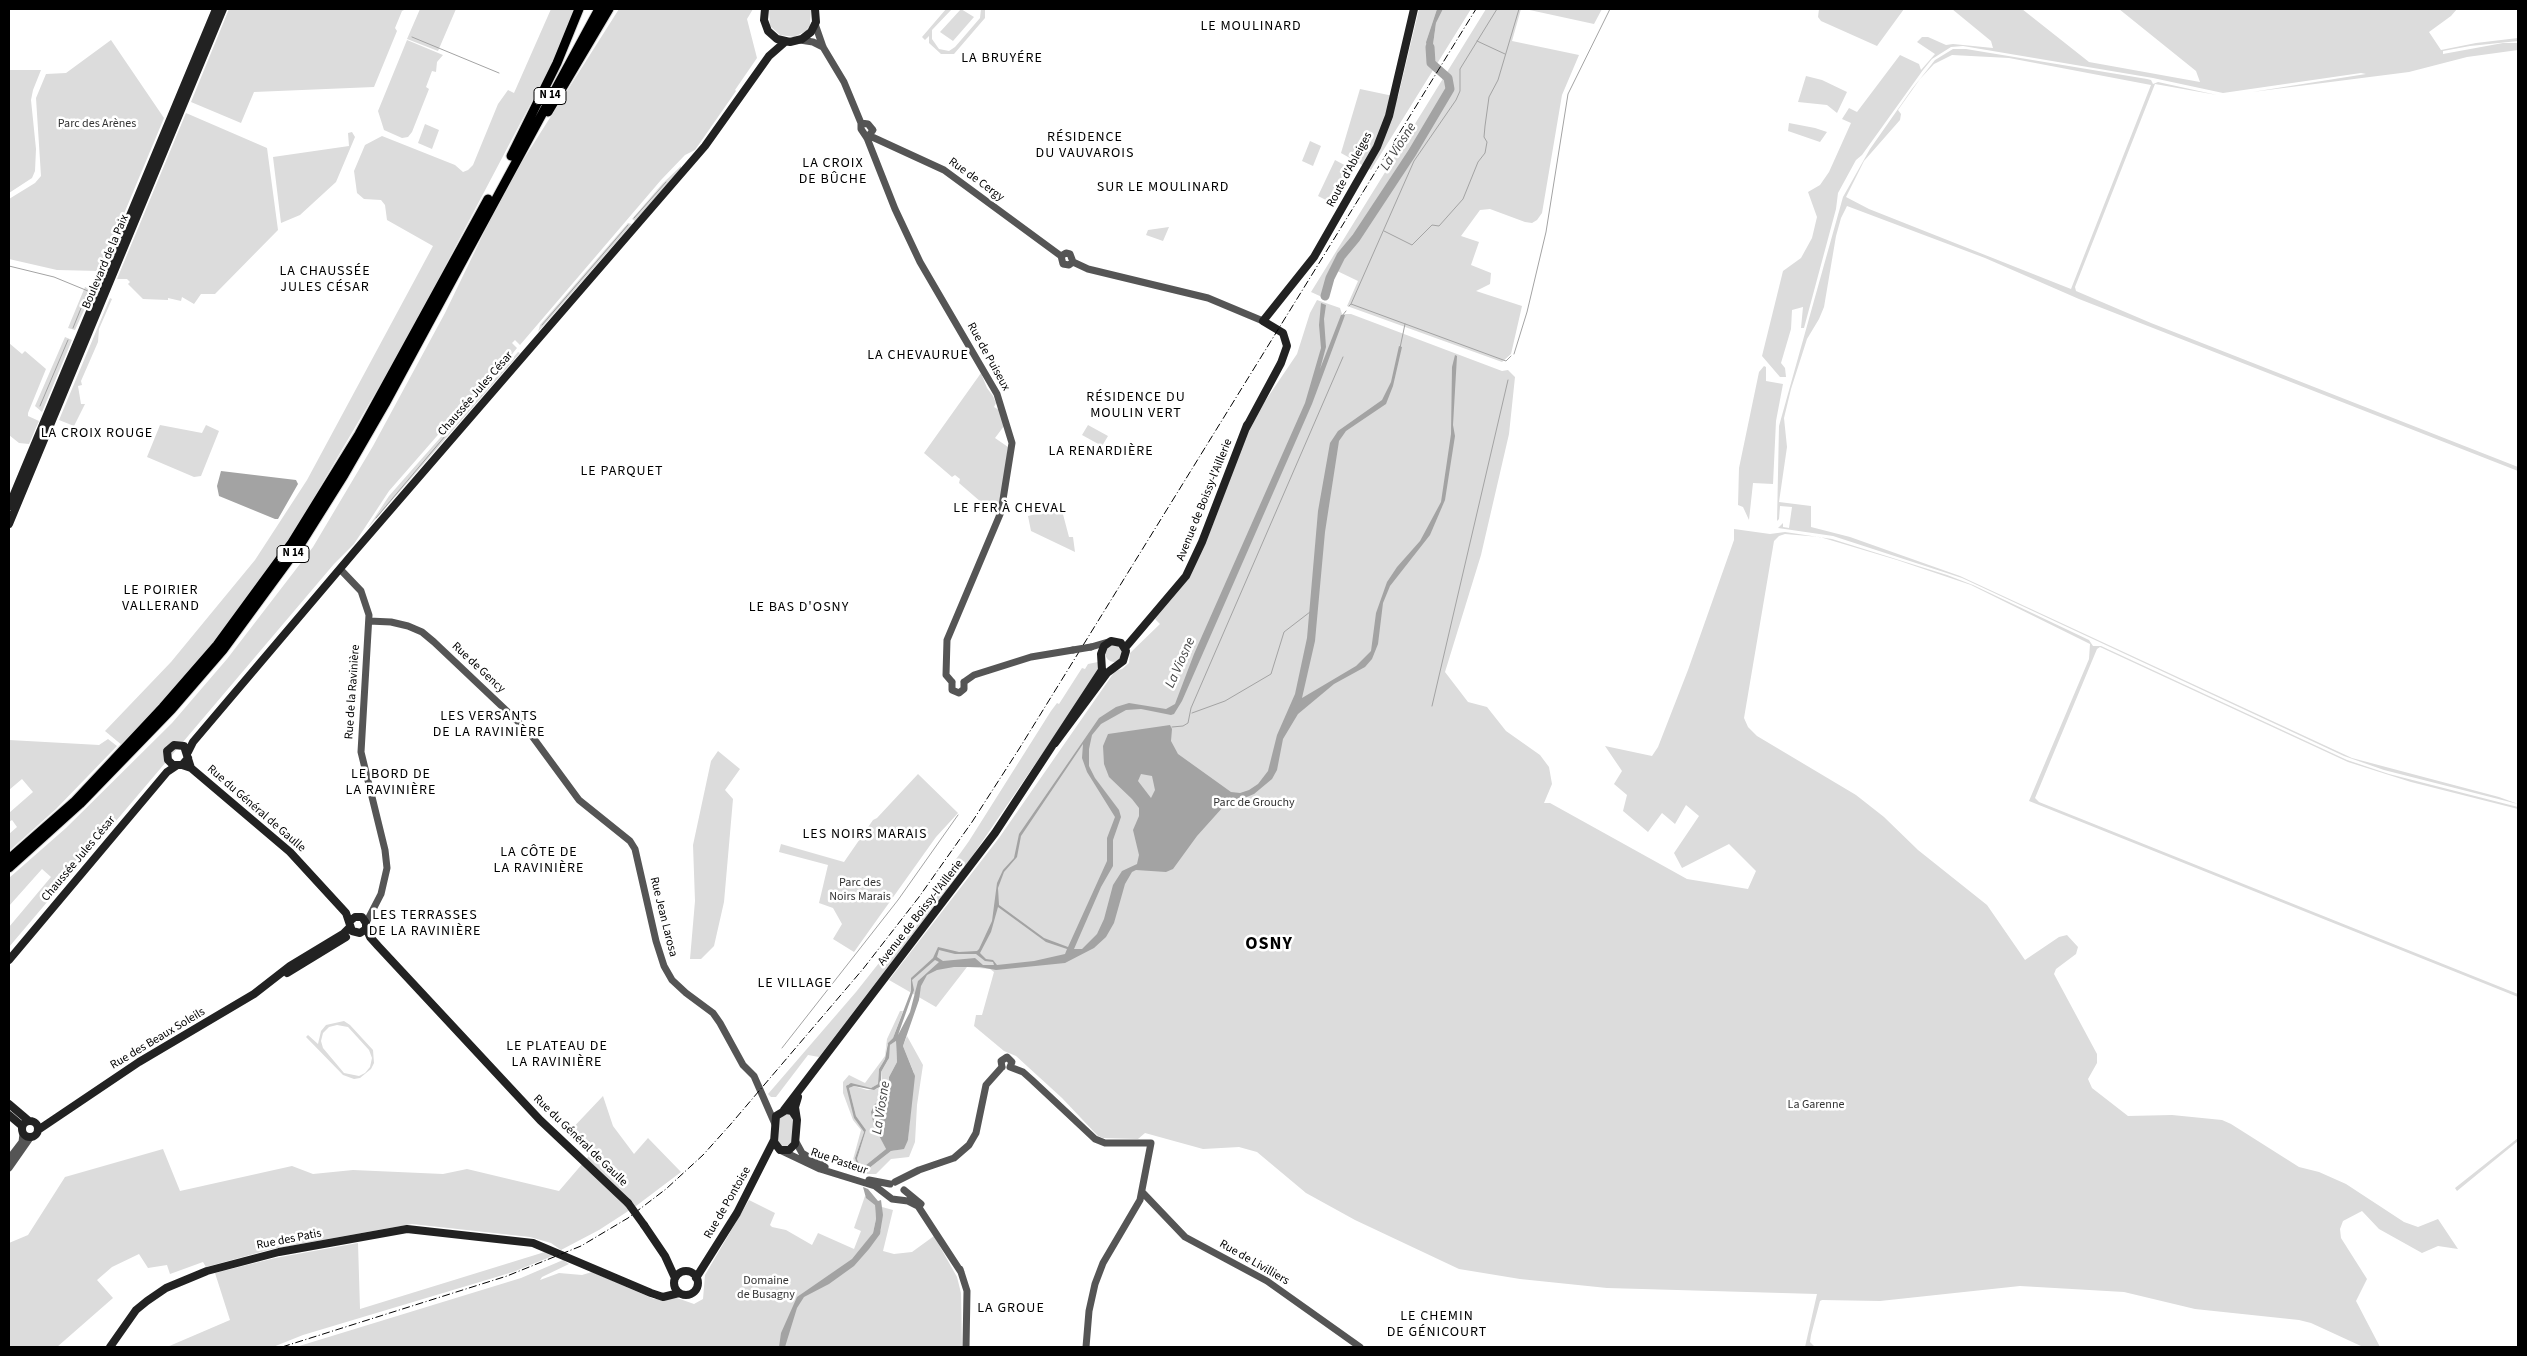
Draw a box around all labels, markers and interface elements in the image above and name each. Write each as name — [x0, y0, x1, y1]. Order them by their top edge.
district label: LE MOULINARD — [1199, 19, 1303, 35]
district label: LA BRUYÉRE — [960, 51, 1044, 67]
road number: N 14 — [534, 88, 566, 104]
park label: Parc des Arènes — [58, 117, 136, 131]
water label: La Viosne — [1377, 120, 1421, 174]
district label: RÉSIDENCE DU VAUVAROIS — [1034, 130, 1136, 162]
street label: Route d'Ableiges — [1324, 130, 1376, 210]
street label: Rue de Cergy — [945, 155, 1007, 205]
district label: LA CROIX DE BÛCHE — [798, 156, 868, 188]
district label: SUR LE MOULINARD — [1095, 180, 1231, 196]
street label: Boulevard de la Paix — [80, 213, 132, 311]
district label: LA CHAUSSÉE JULES CÉSAR — [278, 264, 372, 296]
street label: Rue de Puiseux — [963, 320, 1013, 394]
district label: LA CHEVAURUE — [866, 348, 970, 364]
street label: Chaussée Jules César — [435, 349, 517, 439]
district label: RÉSIDENCE DU MOULIN VERT — [1085, 390, 1187, 422]
district label: LA CROIX ROUGE — [39, 426, 155, 442]
street label: Avenue de Boissy-l'Aillerie — [1174, 437, 1236, 563]
district label: LA RENARDIÈRE — [1047, 444, 1155, 460]
district label: LE PARQUET — [579, 464, 665, 480]
district label: LE FER À CHEVAL — [951, 501, 1069, 517]
road number: N 14 — [277, 546, 309, 562]
district label: LE POIRIER VALLERAND — [121, 583, 201, 616]
district label: LE BAS D'OSNY — [747, 600, 851, 616]
water label: La Viosne — [1162, 635, 1200, 691]
street label: Rue de Gency — [448, 640, 508, 696]
street label: Rue de la Ravinière — [343, 644, 363, 740]
district label: LES VERSANTS DE LA RAVINIÈRE — [431, 709, 547, 742]
street label: Rue du Général de Gaulle — [204, 762, 308, 856]
district label: LE BORD DE LA RAVINIÈRE — [344, 767, 438, 800]
park label: Parc de Grouchy — [1213, 796, 1295, 810]
street label: Chaussée Jules César — [39, 813, 119, 905]
district label: LES NOIRS MARAIS — [801, 827, 929, 843]
district label: LA CÔTE DE LA RAVINIÈRE — [492, 845, 586, 878]
street label: Avenue de Boissy-l'Aillerie — [875, 857, 967, 969]
street label: Rue Jean Larosa — [646, 876, 680, 958]
park label: Parc des Noirs Marais — [829, 876, 891, 904]
district label: LES TERRASSES DE LA RAVINIÈRE — [367, 908, 483, 940]
district label: OSNY — [1245, 934, 1293, 956]
district label: LE VILLAGE — [756, 976, 834, 992]
street label: Rue des Beaux Soleils — [108, 1005, 208, 1073]
district label: LE PLATEAU DE LA RAVINIÈRE — [505, 1039, 609, 1072]
water label: La Viosne — [870, 1080, 894, 1136]
street label: Rue du Général de Gaulle — [530, 1092, 630, 1190]
park label: La Garenne — [1788, 1098, 1844, 1112]
street label: Rue Pasteur — [809, 1146, 869, 1178]
street label: Rue de Pontoise — [702, 1164, 754, 1242]
street label: Rue des Patis — [255, 1227, 323, 1253]
street label: Rue de Livilliers — [1217, 1237, 1291, 1289]
park label: Domaine de Busagny — [737, 1274, 795, 1302]
district label: LA GROUE — [976, 1301, 1046, 1317]
district label: LE CHEMIN DE GÉNICOURT — [1385, 1309, 1489, 1341]

